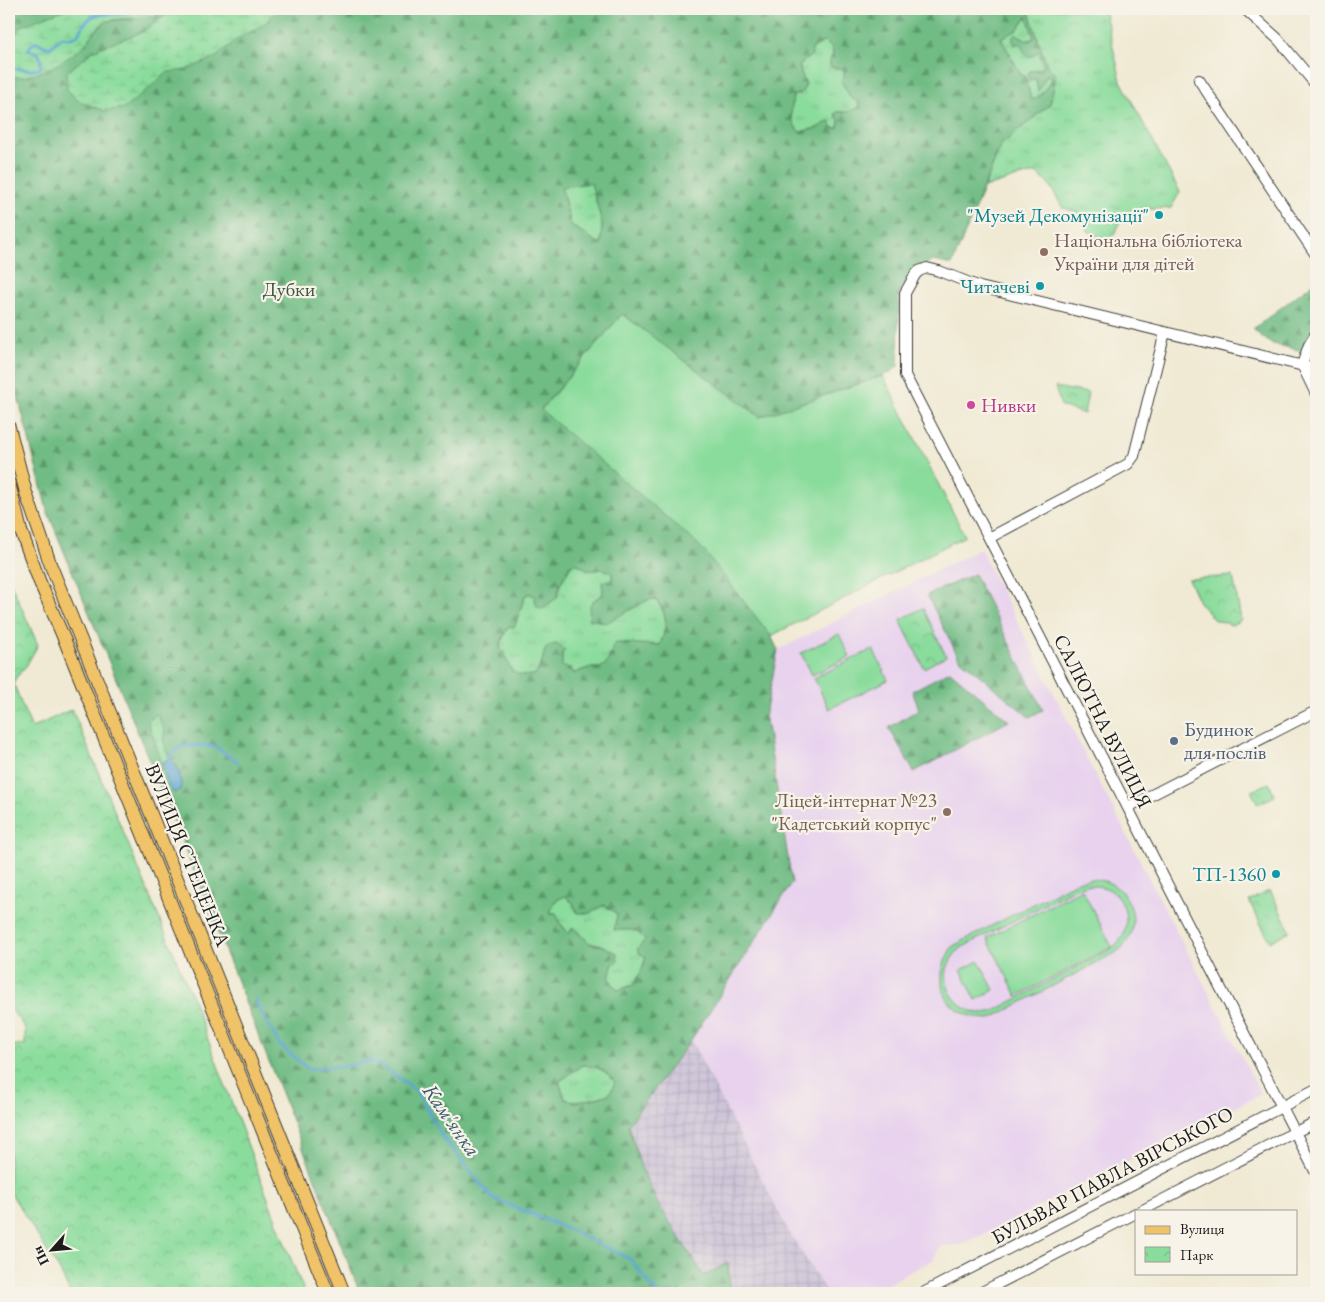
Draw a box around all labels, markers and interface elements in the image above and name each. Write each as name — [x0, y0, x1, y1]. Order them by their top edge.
place label: "Музей Декомунізації" — [967, 202, 1149, 228]
marker: "Музей Декомунізації" — [1153, 209, 1165, 221]
place label: Національна бібліотека України для дітей — [1053, 227, 1242, 276]
marker: Національна бібліотека України для дітей — [1038, 246, 1050, 258]
place label: Читачеві — [960, 273, 1030, 299]
park label: Дубки — [263, 276, 316, 302]
marker: Читачеві — [1034, 280, 1046, 292]
place label: Нивки — [981, 392, 1037, 418]
marker: Нивки — [965, 399, 977, 411]
street label: САЛЮТНА ВУЛИЦЯ — [1048, 630, 1158, 812]
place label: Будинок для послів — [1184, 716, 1266, 765]
marker: Будинок для послів — [1168, 735, 1180, 747]
street label: ВУЛИЦЯ СТЕЦЕНКА — [139, 760, 237, 950]
place label: Ліцей-інтернат №23 "Кадетський корпус" — [771, 787, 937, 836]
marker: Ліцей-інтернат №23 "Кадетський корпус" — [941, 806, 953, 818]
place label: ТП-1360 — [1192, 861, 1266, 887]
marker: ТП-1360 — [1270, 868, 1282, 880]
water label: Кам'янка — [417, 1077, 487, 1162]
street label: БУЛЬВАР ПАВЛА ВІРСЬКОГО — [987, 1100, 1237, 1250]
legend — [1135, 1210, 1298, 1274]
text: Вулиця — [1180, 1219, 1225, 1238]
north arrow — [28, 1224, 78, 1274]
text: Пн — [28, 1243, 53, 1269]
text: Парк — [1180, 1245, 1213, 1264]

